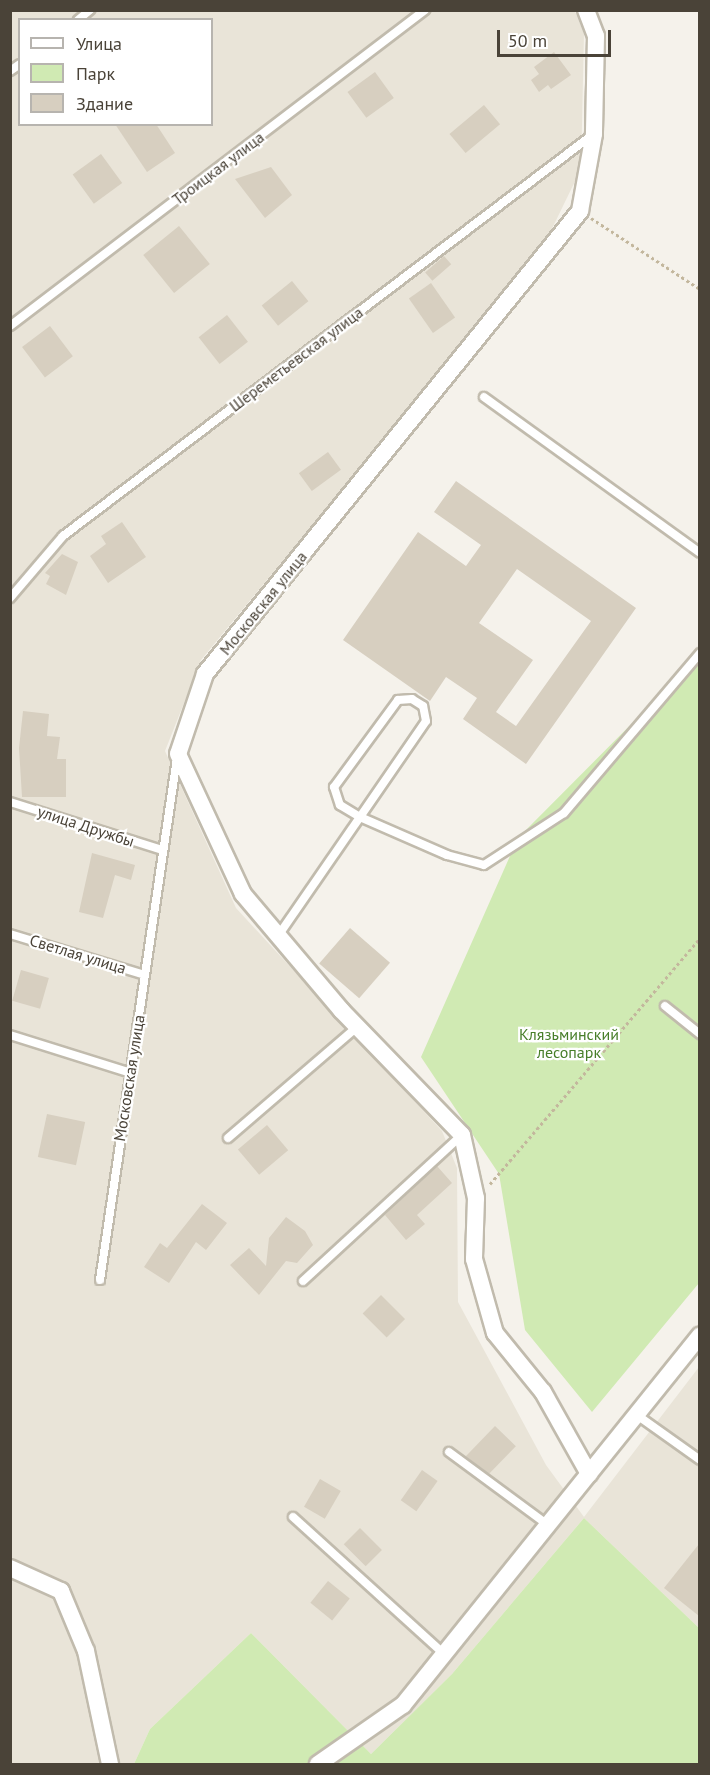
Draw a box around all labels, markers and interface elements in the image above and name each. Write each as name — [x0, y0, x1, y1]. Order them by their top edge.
legend — [18, 18, 213, 126]
scale bar — [500, 18, 614, 56]
text: 50 m — [508, 29, 547, 52]
text: Улица — [76, 32, 122, 55]
text: Парк — [76, 62, 115, 85]
text: Здание — [76, 92, 133, 115]
street label: Троицкая улица — [168, 127, 268, 209]
street label: Шереметьевская улица — [225, 302, 367, 416]
street label: Московская улица — [215, 547, 311, 659]
street label: улица Дружбы — [35, 801, 137, 851]
street label: Светлая улица — [27, 930, 129, 978]
street label: Московская улица — [110, 1013, 148, 1143]
park label: Клязьминский лесопарк — [519, 1024, 619, 1062]

